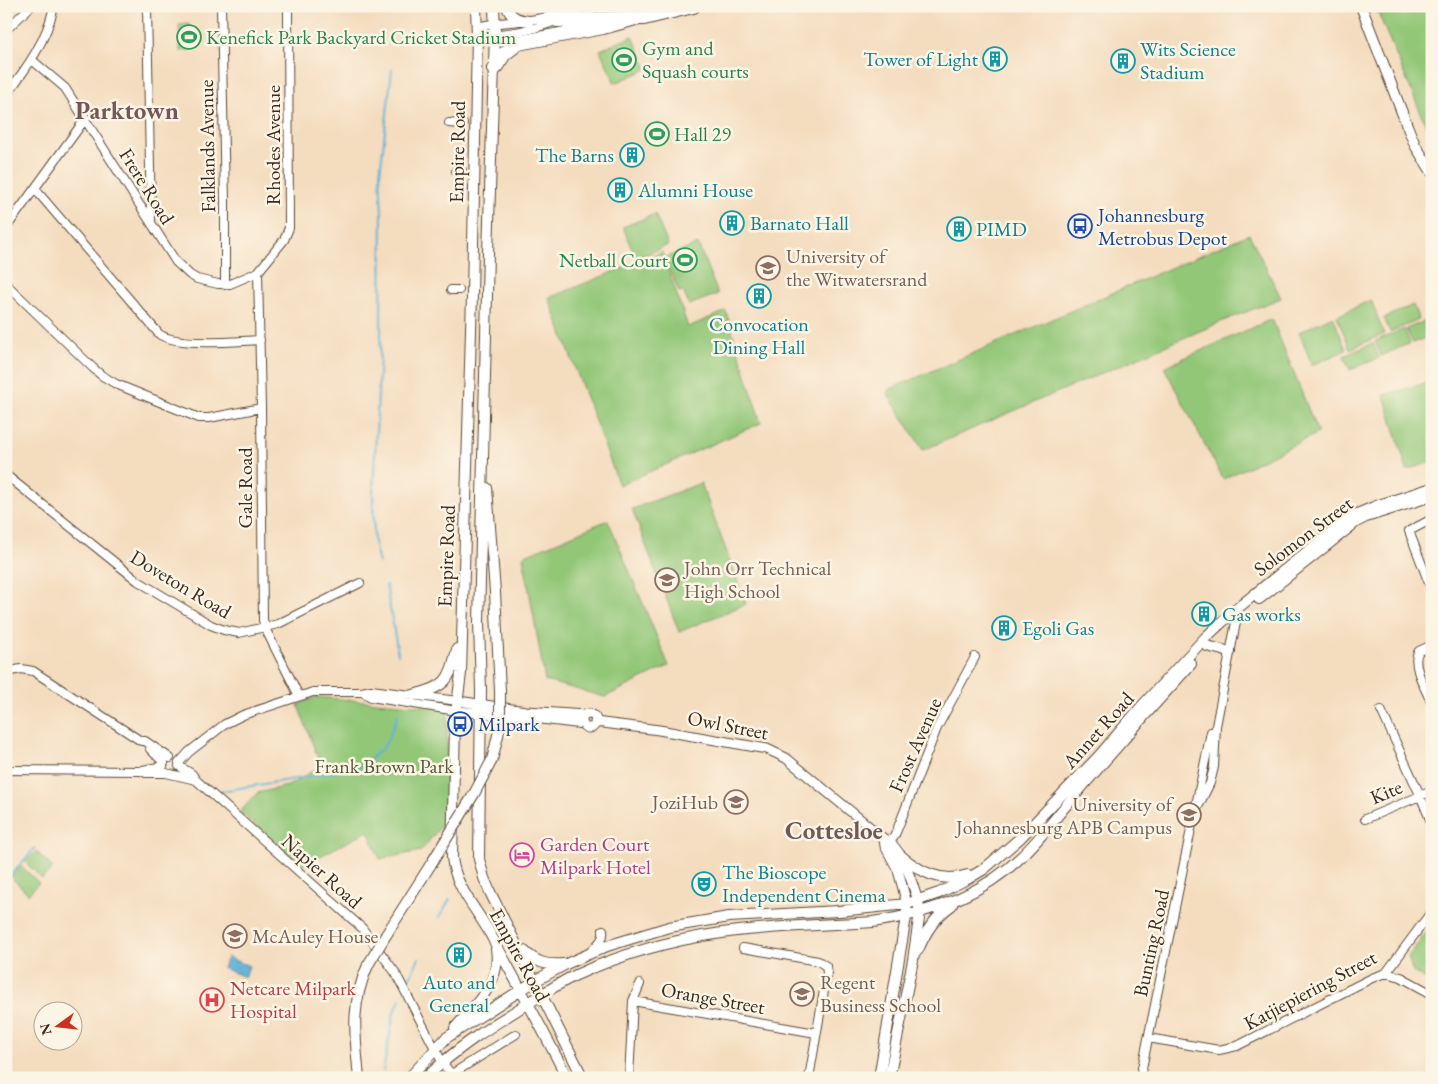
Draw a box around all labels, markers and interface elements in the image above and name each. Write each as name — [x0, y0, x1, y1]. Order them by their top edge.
sports icon: Kenefick Park Backyard Cricket Stadium — [176, 24, 202, 50]
place label: Kenefick Park Backyard Cricket Stadium — [206, 24, 517, 50]
place label: Gym and Squash courts — [642, 35, 749, 84]
place label: Wits Science Stadium — [1140, 36, 1236, 85]
place label: Tower of Light — [863, 46, 979, 72]
building icon: Tower of Light — [982, 46, 1008, 72]
sports icon: Gym and Squash courts — [611, 47, 637, 73]
building icon: Wits Science Stadium — [1110, 48, 1136, 74]
street label: Falklands Avenue — [193, 79, 221, 213]
street label: Rhodes Avenue — [260, 85, 286, 205]
district label: Parktown — [75, 94, 179, 126]
street label: Empire Road — [443, 100, 471, 203]
sports icon: Hall 29 — [644, 121, 670, 147]
place label: Hall 29 — [674, 121, 731, 147]
place label: The Barns — [535, 142, 614, 168]
building icon: The Barns — [619, 142, 645, 168]
street label: Frere Road — [113, 143, 181, 230]
building icon: Alumni House — [607, 177, 633, 203]
place label: Alumni House — [637, 177, 753, 203]
place label: Johannesburg Metrobus Depot — [1096, 202, 1228, 251]
building icon: Barnato Hall — [719, 210, 745, 236]
place label: Barnato Hall — [750, 210, 849, 236]
bus stop icon: Johannesburg Metrobus Depot — [1067, 213, 1093, 239]
building icon: PIMD — [946, 216, 972, 242]
place label: PIMD — [976, 216, 1027, 242]
place label: University of the Witwatersrand — [786, 243, 928, 292]
place label: Netball Court — [559, 247, 669, 273]
sports icon: Netball Court — [672, 247, 698, 273]
school or university icon: University of the Witwatersrand — [755, 255, 781, 281]
building icon: Convocation Dining Hall — [746, 283, 772, 309]
place label: Convocation Dining Hall — [709, 311, 809, 360]
street label: Gale Road — [232, 447, 258, 529]
street label: Solomon Street — [1248, 490, 1358, 582]
street label: Empire Road — [431, 503, 461, 608]
street label: Doveton Road — [126, 544, 237, 625]
place label: John Orr Technical High School — [682, 555, 831, 604]
school or university icon: John Orr Technical High School — [654, 567, 680, 593]
building icon: Gas works — [1191, 601, 1217, 627]
place label: Gas works — [1222, 601, 1301, 627]
building icon: Egoli Gas — [991, 615, 1017, 641]
place label: Egoli Gas — [1022, 615, 1094, 641]
street label: Annet Road — [1056, 685, 1140, 775]
street label: Frost Avenue — [883, 693, 947, 796]
street label: Owl Street — [685, 704, 771, 746]
bus stop icon: Milpark — [447, 711, 473, 737]
place label: Milpark — [478, 711, 540, 737]
park label: Frank Brown Park — [314, 753, 454, 779]
street label: Kite — [1366, 774, 1406, 810]
place label: JoziHub — [650, 789, 718, 815]
school or university icon: JoziHub — [723, 789, 749, 815]
place label: University of Johannesburg APB Campus — [954, 791, 1175, 840]
school or university icon: University of Johannesburg APB Campus — [1176, 802, 1202, 828]
district label: Cottesloe — [785, 814, 883, 846]
street label: Napier Road — [276, 828, 368, 915]
place label: Garden Court Milpark Hotel — [540, 831, 651, 880]
hotel icon: Garden Court Milpark Hotel — [509, 842, 535, 868]
place label: The Bioscope Independent Cinema — [722, 859, 886, 908]
theatre icon: The Bioscope Independent Cinema — [691, 871, 717, 897]
street label: Bunting Road — [1127, 886, 1175, 999]
street label: Empire Road — [484, 904, 557, 1007]
school or university icon: McAuley House — [222, 923, 248, 949]
place label: McAuley House — [252, 923, 379, 949]
building icon: Auto and General — [446, 942, 472, 968]
street label: Katjiepiering Street — [1239, 944, 1382, 1036]
place label: Auto and General — [421, 969, 496, 1018]
place label: Regent Business School — [820, 969, 941, 1018]
place label: Netcare Milpark Hospital — [230, 975, 357, 1024]
street label: Orange Street — [659, 976, 768, 1020]
school or university icon: Regent Business School — [789, 981, 815, 1007]
hospital icon: Netcare Milpark Hospital — [199, 987, 225, 1013]
north arrow — [32, 1002, 82, 1052]
text: N — [35, 1021, 56, 1037]

